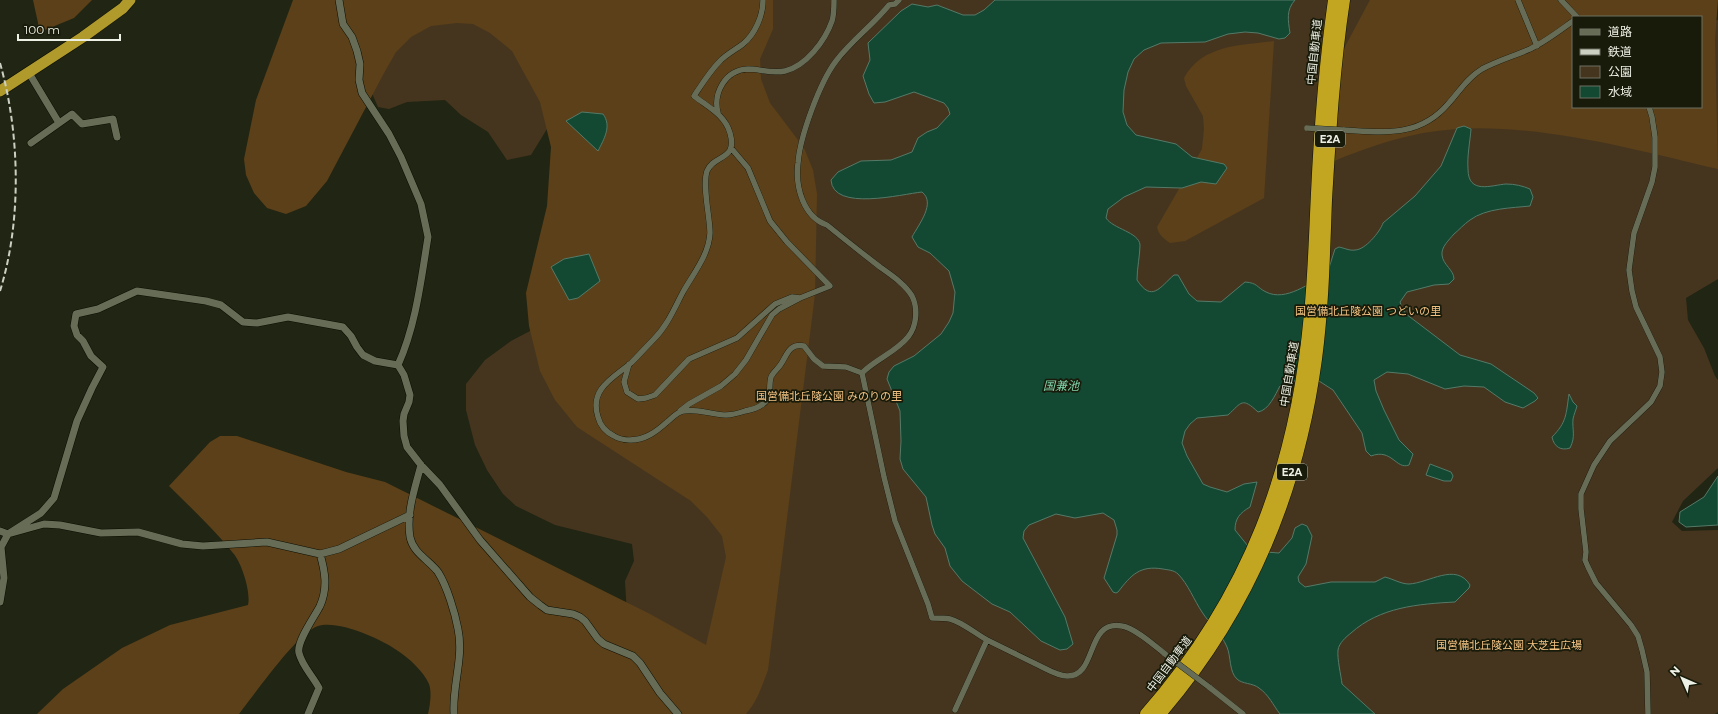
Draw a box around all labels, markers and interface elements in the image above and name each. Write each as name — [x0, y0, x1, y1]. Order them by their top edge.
scale bar — [18, 16, 120, 42]
legend — [1572, 16, 1702, 108]
street label: 中国自動車道 — [1304, 18, 1324, 86]
text: 100 m — [24, 22, 60, 37]
text: 道路 — [1608, 24, 1632, 39]
text: 鉄道 — [1608, 44, 1632, 59]
text: 公園 — [1608, 64, 1632, 79]
text: 水域 — [1608, 84, 1632, 99]
road number: E2A — [1315, 131, 1345, 147]
park label: 国営備北丘陵公園 つどいの里 — [1295, 304, 1441, 318]
street label: 中国自動車道 — [1277, 340, 1301, 408]
water label: 国兼池 — [1043, 378, 1080, 393]
park label: 国営備北丘陵公園 みのりの里 — [756, 389, 902, 403]
road number: E2A — [1277, 464, 1307, 480]
street label: 中国自動車道 — [1144, 633, 1194, 695]
park label: 国営備北丘陵公園 大芝生広場 — [1436, 638, 1582, 652]
north arrow — [1662, 658, 1702, 698]
text: N — [1667, 663, 1683, 679]

